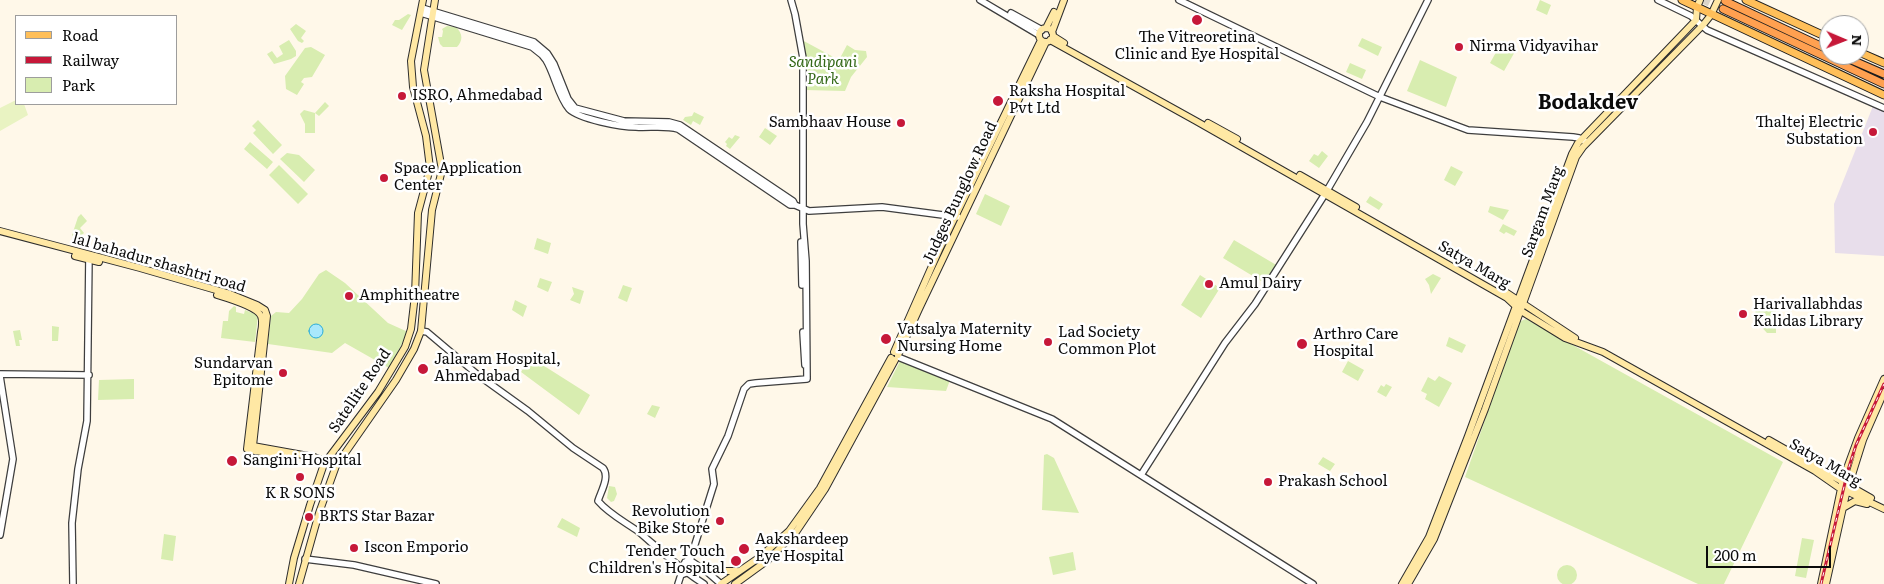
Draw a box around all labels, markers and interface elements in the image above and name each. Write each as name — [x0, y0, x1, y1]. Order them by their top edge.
marker: The Vitreoretina Clinic and Eye Hospital — [1190, 13, 1204, 27]
legend — [15, 15, 178, 105]
north arrow — [1819, 15, 1869, 65]
text: Road — [62, 23, 98, 46]
place label: The Vitreoretina Clinic and Eye Hospital — [1115, 29, 1279, 64]
text: N — [1848, 34, 1868, 46]
place label: Nirma Vidyavihar — [1469, 38, 1598, 56]
marker: Nirma Vidyavihar — [1453, 41, 1465, 53]
text: Railway — [62, 48, 119, 71]
park label: Sandipani Park — [789, 54, 857, 89]
text: Park — [62, 73, 95, 96]
place label: Raksha Hospital Pvt Ltd — [1009, 83, 1125, 118]
place label: ISRO, Ahmedabad — [412, 87, 542, 105]
marker: ISRO, Ahmedabad — [396, 90, 408, 102]
district label: Bodakdev — [1538, 91, 1638, 115]
marker: Raksha Hospital Pvt Ltd — [991, 94, 1005, 108]
place label: Sambhaav House — [769, 114, 891, 132]
place label: Thaltej Electric Substation — [1755, 114, 1863, 149]
marker: Sambhaav House — [895, 117, 907, 129]
street label: Judges Bunglow Road — [919, 119, 1001, 267]
marker: Thaltej Electric Substation — [1867, 126, 1879, 138]
place label: Space Application Center — [394, 160, 522, 195]
street label: Sargam Marg — [1518, 164, 1568, 260]
marker: Space Application Center — [378, 172, 390, 184]
street label: lal bahadur shashtri road — [70, 230, 248, 296]
street label: Satya Marg — [1435, 237, 1513, 293]
place label: Amul Dairy — [1219, 275, 1302, 293]
marker: Amul Dairy — [1203, 278, 1215, 290]
place label: Amphitheatre — [359, 287, 459, 305]
marker: Amphitheatre — [343, 290, 355, 302]
place label: Harivallabhdas Kalidas Library — [1753, 296, 1863, 331]
marker: Harivallabhdas Kalidas Library — [1737, 308, 1749, 320]
place label: Vatsalya Maternity Nursing Home — [897, 321, 1032, 356]
place label: Lad Society Common Plot — [1058, 324, 1156, 359]
place label: Arthro Care Hospital — [1313, 326, 1398, 361]
marker: Vatsalya Maternity Nursing Home — [879, 332, 893, 346]
marker: Lad Society Common Plot — [1042, 336, 1054, 348]
marker: Arthro Care Hospital — [1295, 337, 1309, 351]
street label: Satellite Road — [325, 345, 395, 437]
place label: Jalaram Hospital, Ahmedabad — [434, 351, 561, 386]
place label: Sundarvan Epitome — [194, 355, 273, 390]
marker: Jalaram Hospital, Ahmedabad — [416, 362, 430, 376]
marker: Sundarvan Epitome — [277, 367, 289, 379]
street label: Satya Marg — [1786, 435, 1864, 491]
place label: Sangini Hospital — [243, 452, 362, 470]
marker: Sangini Hospital — [225, 454, 239, 468]
marker: K R SONS — [294, 471, 306, 483]
place label: Prakash School — [1278, 473, 1388, 491]
marker: Prakash School — [1262, 476, 1274, 488]
place label: K R SONS — [265, 485, 335, 503]
place label: Revolution Bike Store — [631, 503, 710, 538]
place label: BRTS Star Bazar — [319, 508, 434, 526]
marker: BRTS Star Bazar — [303, 511, 315, 523]
marker: Revolution Bike Store — [714, 515, 726, 527]
place label: Aakshardeep Eye Hospital — [755, 531, 849, 566]
scale bar — [1709, 536, 1834, 568]
place label: Iscon Emporio — [364, 539, 469, 557]
marker: Iscon Emporio — [348, 542, 360, 554]
marker: Aakshardeep Eye Hospital — [737, 542, 751, 556]
place label: Tender Touch Children's Hospital — [588, 543, 725, 578]
text: 200 m — [1714, 543, 1757, 566]
marker: Tender Touch Children's Hospital — [729, 554, 743, 568]

